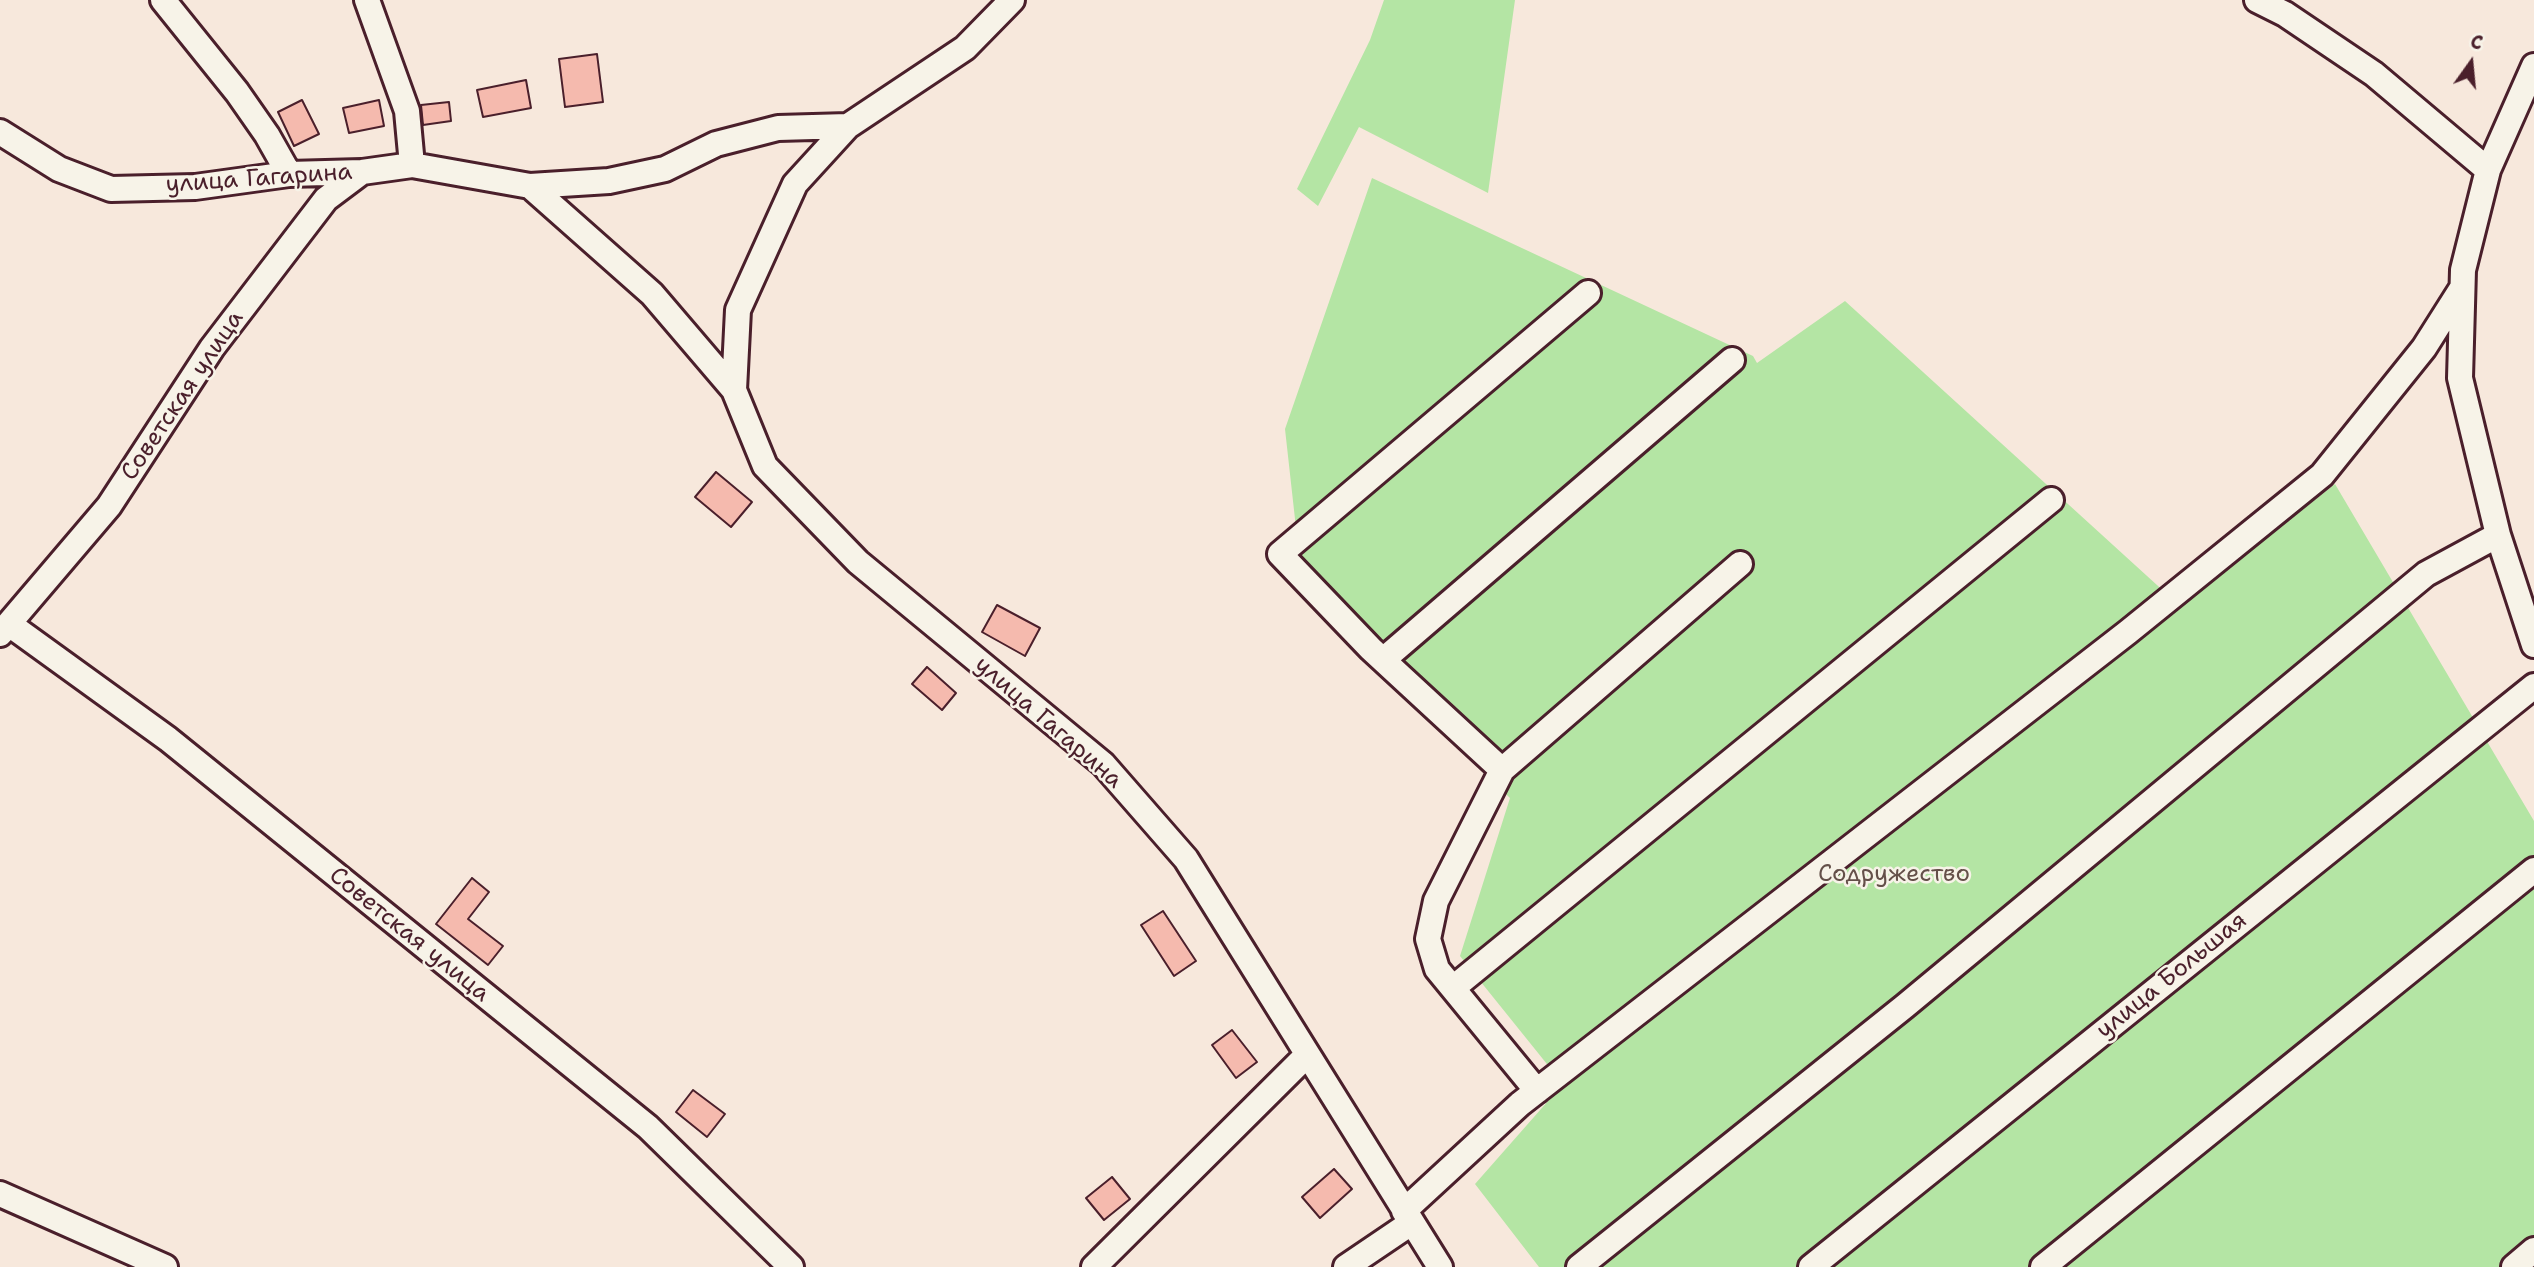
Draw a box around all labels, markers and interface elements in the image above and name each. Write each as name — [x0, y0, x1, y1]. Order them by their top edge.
north arrow — [2436, 28, 2506, 98]
text: С — [2468, 29, 2485, 56]
street label: улица Гагарина — [165, 158, 353, 200]
street label: Советская улица — [116, 306, 250, 486]
street label: улица Гагарина — [968, 651, 1128, 795]
street label: Советская улица — [323, 861, 495, 1009]
park label: Содружество — [1818, 861, 1970, 889]
street label: улица Большая — [2091, 907, 2253, 1045]

